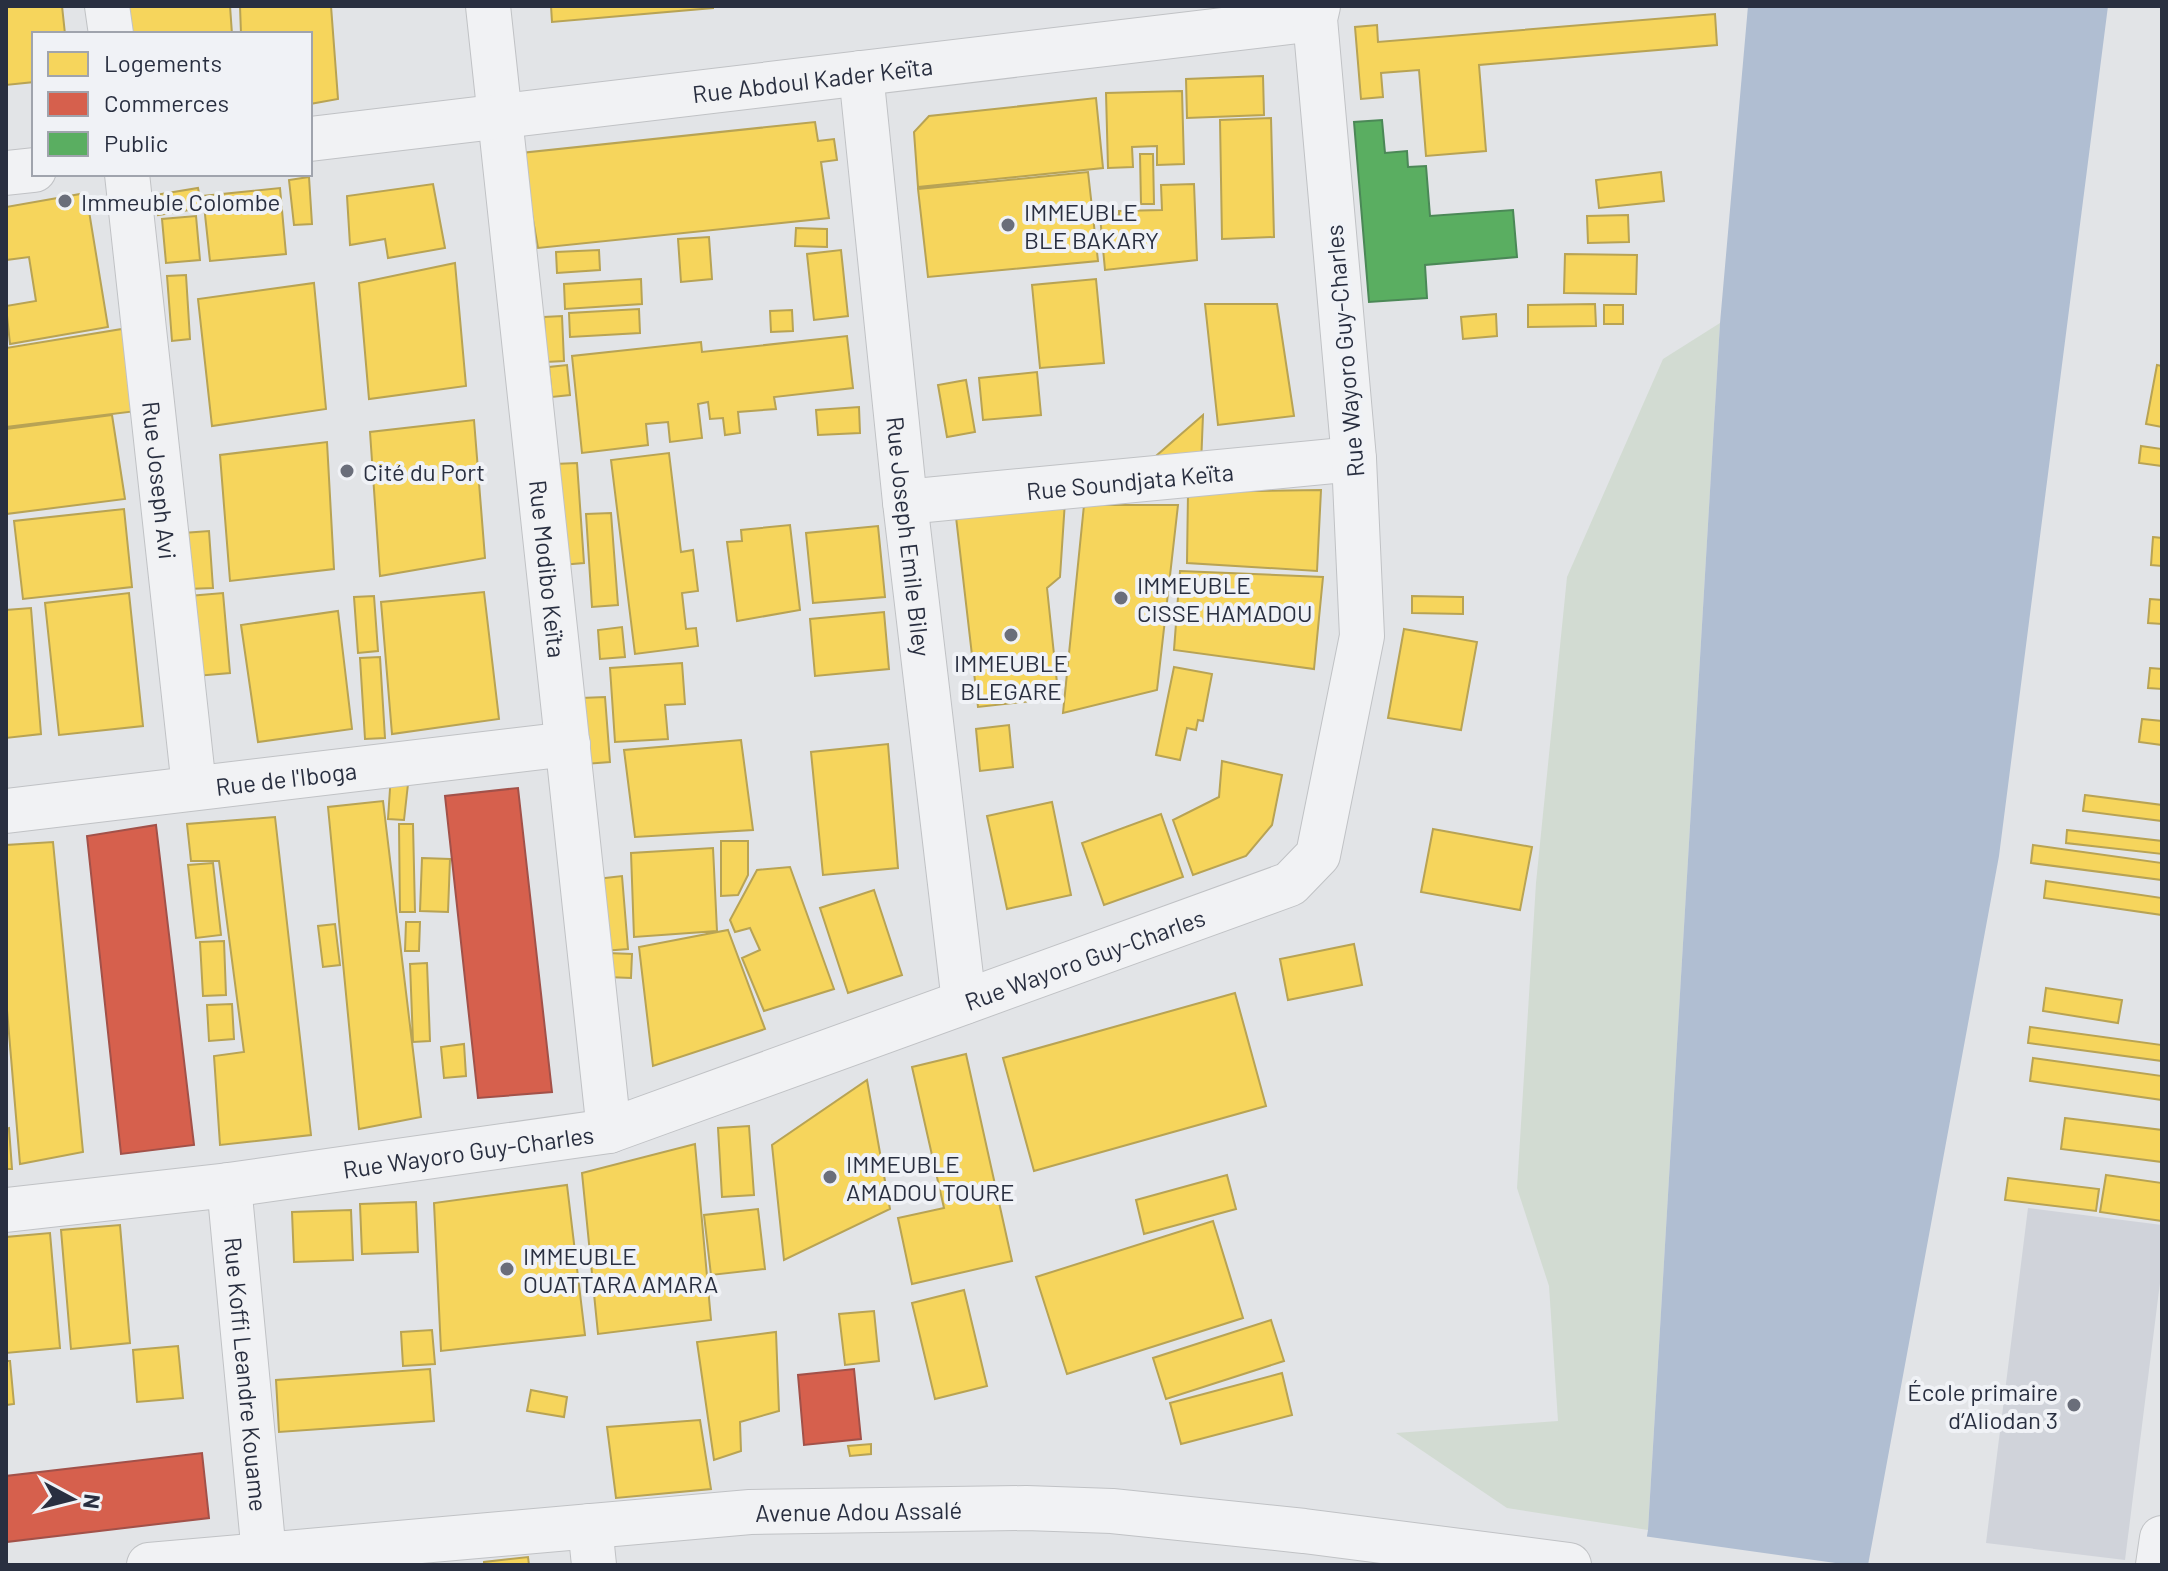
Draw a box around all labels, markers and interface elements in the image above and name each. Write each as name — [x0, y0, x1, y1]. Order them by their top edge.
legend — [32, 32, 312, 176]
text: Logements — [104, 48, 222, 77]
street label: Rue Abdoul Kader Keïta — [691, 50, 934, 108]
text: Commerces — [104, 88, 229, 117]
text: Public — [104, 128, 168, 157]
place label: Immeuble Colombe — [81, 187, 280, 216]
marker: Immeuble Colombe — [56, 192, 74, 210]
place label: IMMEUBLE BLE BAKARY — [1024, 197, 1159, 254]
marker: IMMEUBLE BLE BAKARY — [999, 216, 1017, 234]
street label: Rue Wayoro Guy-Charles — [1319, 224, 1369, 478]
street label: Rue Joseph Avi — [137, 400, 184, 561]
street label: Rue Joseph Emile Biley — [882, 415, 938, 658]
street label: Rue Soundjata Keïta — [1025, 456, 1235, 505]
place label: Cité du Port — [363, 457, 485, 486]
marker: Cité du Port — [338, 462, 356, 480]
street label: Rue Modibo Keïta — [525, 478, 573, 659]
place label: IMMEUBLE CISSE HAMADOU — [1137, 570, 1313, 627]
marker: IMMEUBLE CISSE HAMADOU — [1112, 589, 1130, 607]
marker: IMMEUBLE BLEGARE — [1002, 626, 1020, 644]
place label: IMMEUBLE BLEGARE — [954, 648, 1068, 705]
street label: Rue de l'Iboga — [214, 755, 358, 800]
street label: Rue Wayoro Guy-Charles — [960, 902, 1209, 1015]
street label: Rue Wayoro Guy-Charles — [341, 1119, 596, 1183]
place label: IMMEUBLE AMADOU TOURE — [846, 1149, 1015, 1206]
marker: IMMEUBLE AMADOU TOURE — [821, 1168, 839, 1186]
street label: Rue Koffi Leandre Kouame — [219, 1236, 274, 1513]
place label: IMMEUBLE OUATTARA AMARA — [523, 1241, 718, 1298]
marker: IMMEUBLE OUATTARA AMARA — [498, 1260, 516, 1278]
place label: École primaire d’Aliodan 3 — [1907, 1377, 2058, 1434]
marker: École primaire d’Aliodan 3 — [2065, 1396, 2083, 1414]
north arrow — [32, 1459, 112, 1539]
text: N — [79, 1493, 107, 1510]
street label: Avenue Adou Assalé — [755, 1494, 962, 1526]

